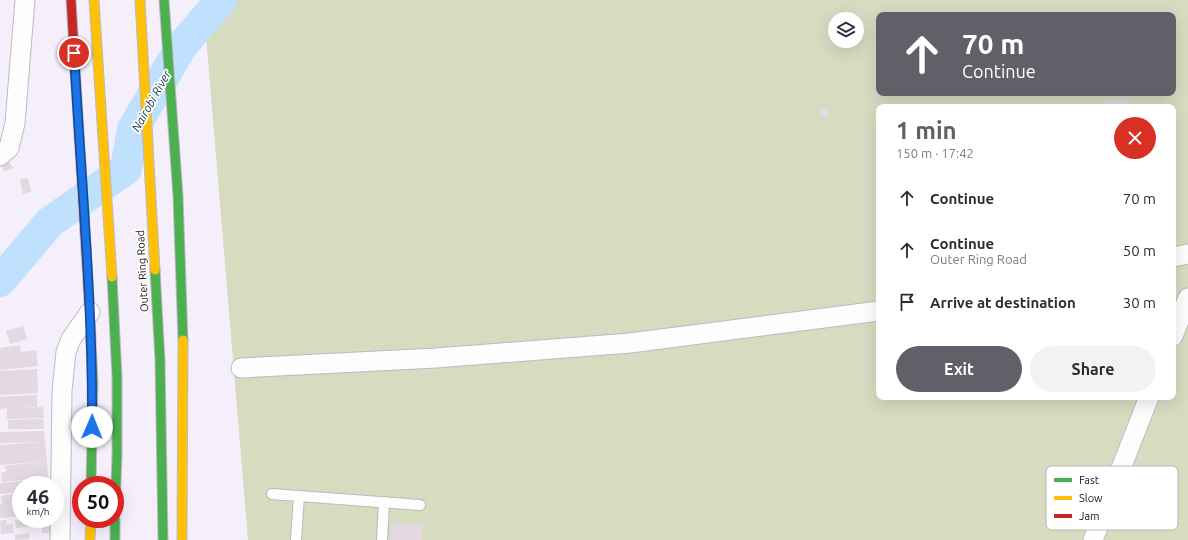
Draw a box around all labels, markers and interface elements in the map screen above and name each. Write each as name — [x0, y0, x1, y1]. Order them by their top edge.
map controls — [828, 12, 864, 48]
button: layers — [828, 12, 864, 48]
icon: ahead — [896, 28, 948, 80]
text: 70 m — [962, 28, 1024, 59]
pin — [57, 36, 91, 70]
icon: arrive — [63, 42, 85, 64]
text: Continue — [962, 61, 1036, 81]
water label: Nairobi River — [129, 68, 173, 134]
text: 1 min — [896, 117, 957, 144]
button: close — [1114, 117, 1156, 159]
text: 150 m · 17:42 — [896, 146, 974, 160]
icon: ahead — [896, 187, 918, 209]
text: Continue — [930, 190, 994, 207]
text: 70 m — [1123, 190, 1156, 207]
street label: Outer Ring Road — [134, 230, 150, 312]
text: Continue — [930, 235, 994, 252]
icon: ahead — [896, 239, 918, 261]
text: 50 m — [1123, 242, 1156, 259]
text: Outer Ring Road — [930, 252, 1027, 266]
icon: arrive — [896, 291, 918, 313]
text: Arrive at destination — [930, 294, 1076, 311]
text: 30 m — [1123, 294, 1156, 311]
button: Exit — [896, 346, 1022, 392]
button: Share — [1030, 346, 1156, 392]
position arrow — [71, 406, 113, 448]
legend — [1046, 466, 1178, 530]
text: Fast — [1079, 474, 1100, 486]
speed limit sign: 50 — [72, 476, 124, 528]
text: 46 — [27, 485, 49, 508]
text: Slow — [1079, 492, 1103, 504]
text: km/h — [26, 506, 50, 517]
text: Jam — [1079, 510, 1100, 522]

